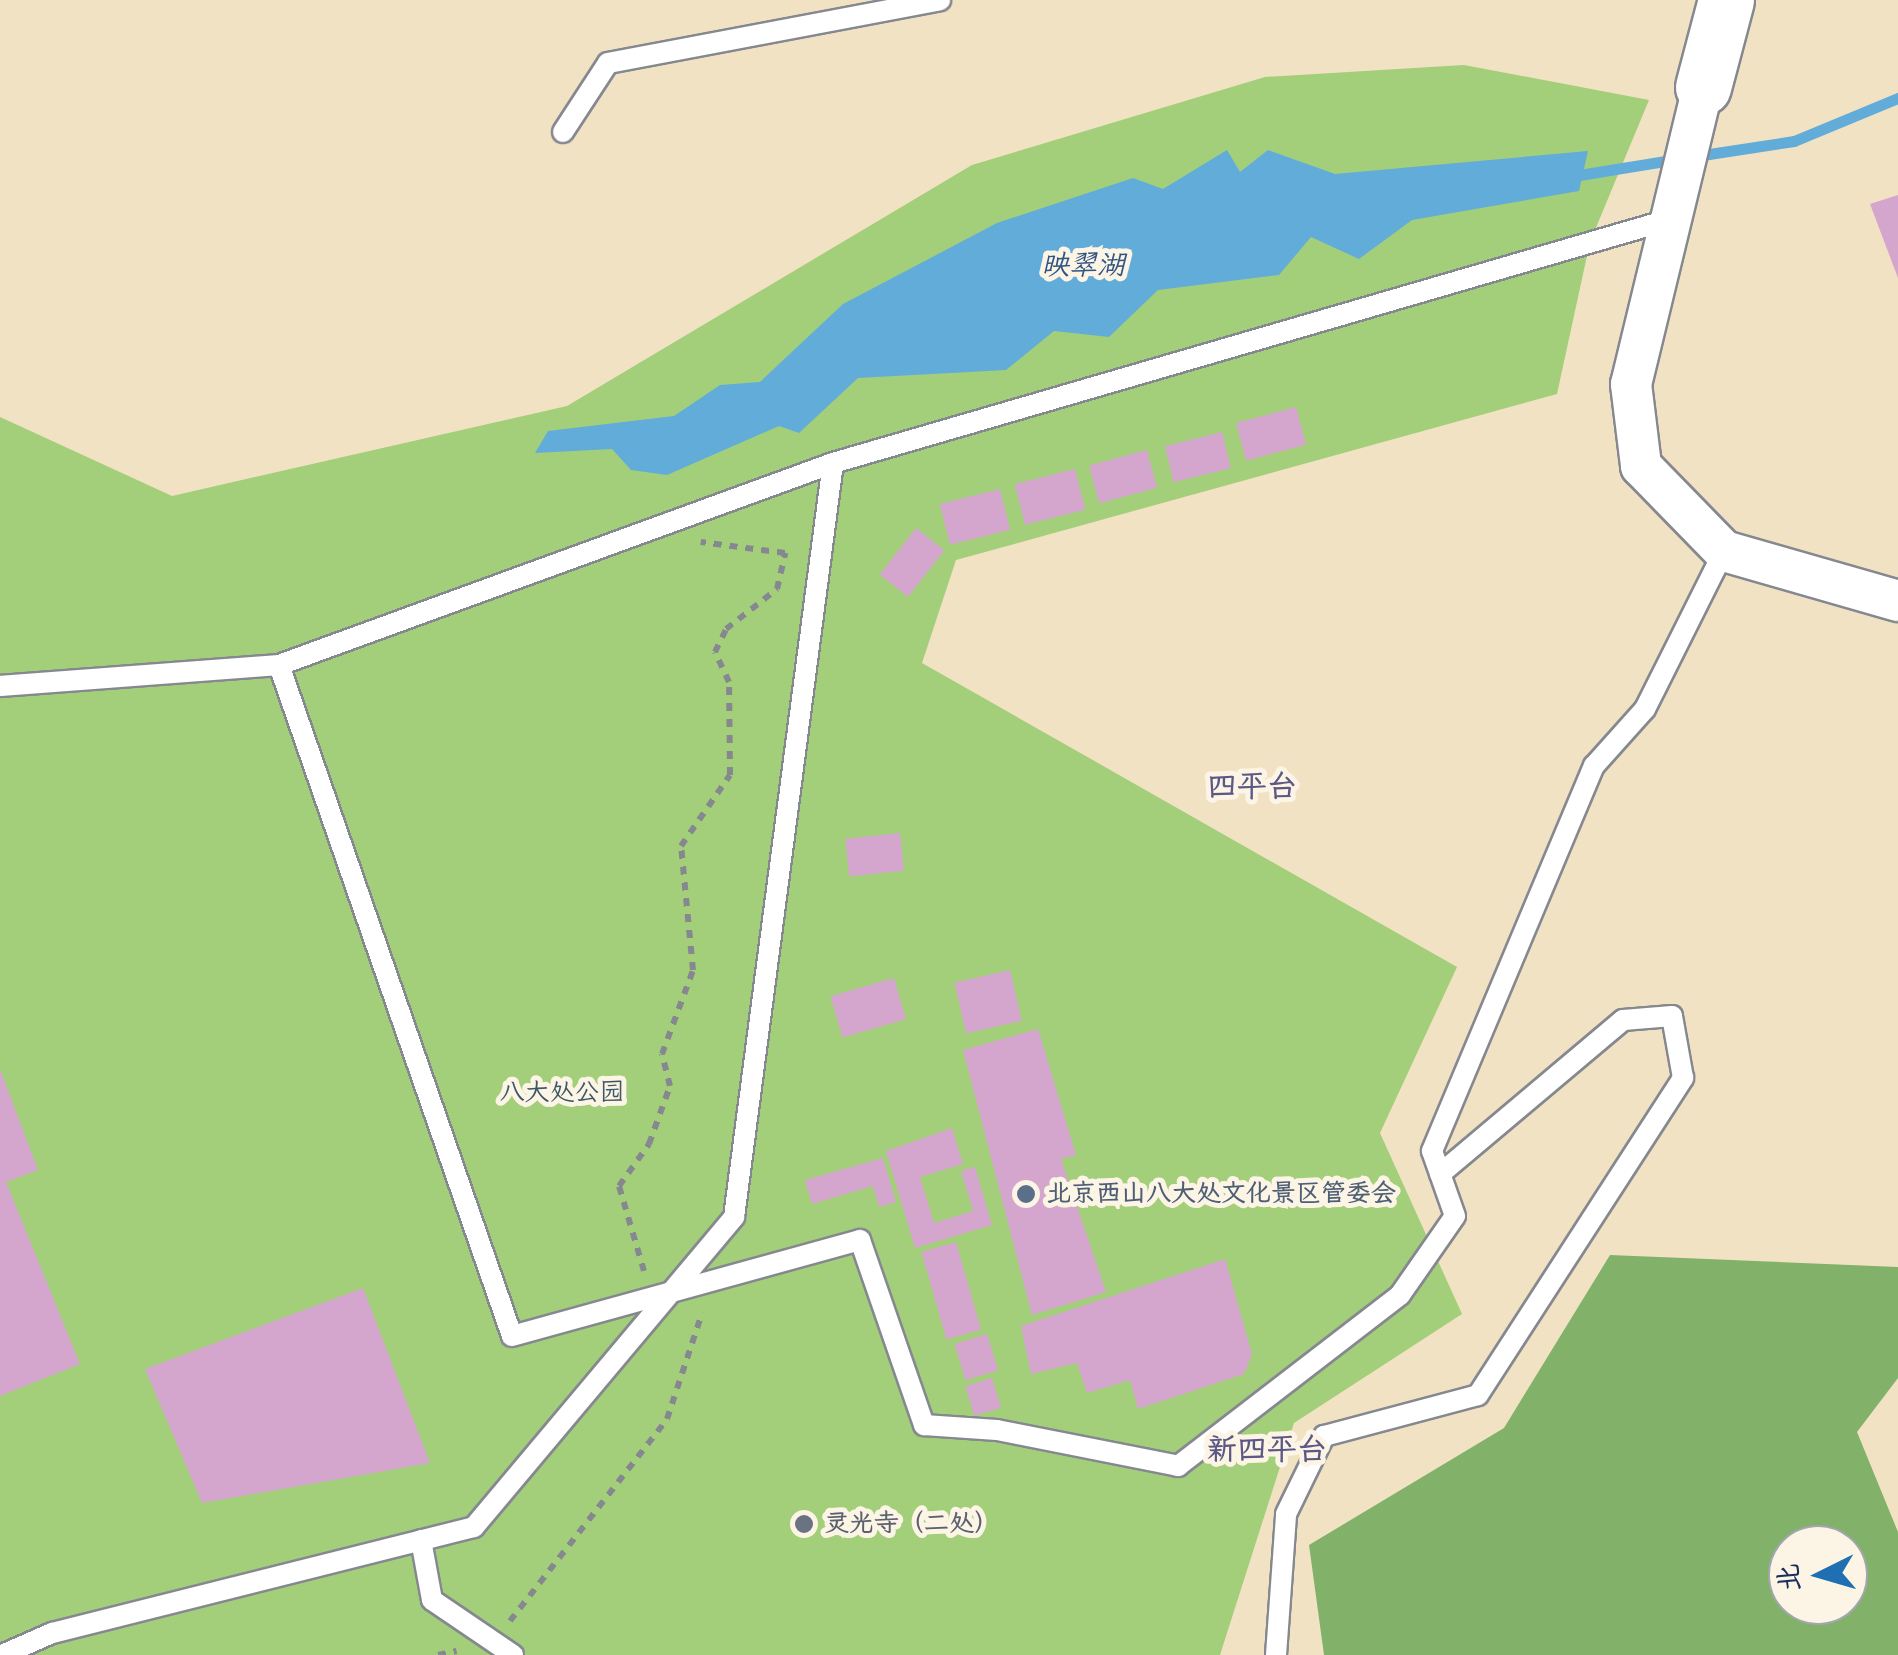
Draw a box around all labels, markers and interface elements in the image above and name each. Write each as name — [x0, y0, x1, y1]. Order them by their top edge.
water label: 映翠湖 — [1041, 249, 1125, 283]
district label: 四平台 — [1207, 769, 1297, 805]
park label: 八大处公园 — [500, 1078, 624, 1108]
place label: 北京西山八大处文化景区管委会 — [1046, 1179, 1396, 1209]
marker: 北京西山八大处文化景区管委会 — [1015, 1183, 1037, 1205]
district label: 新四平台 — [1207, 1432, 1327, 1468]
place label: 灵光寺（二处） — [824, 1509, 999, 1539]
marker: 灵光寺（二处） — [793, 1513, 815, 1535]
north arrow — [1768, 1525, 1868, 1625]
text: 北 — [1771, 1562, 1808, 1593]

